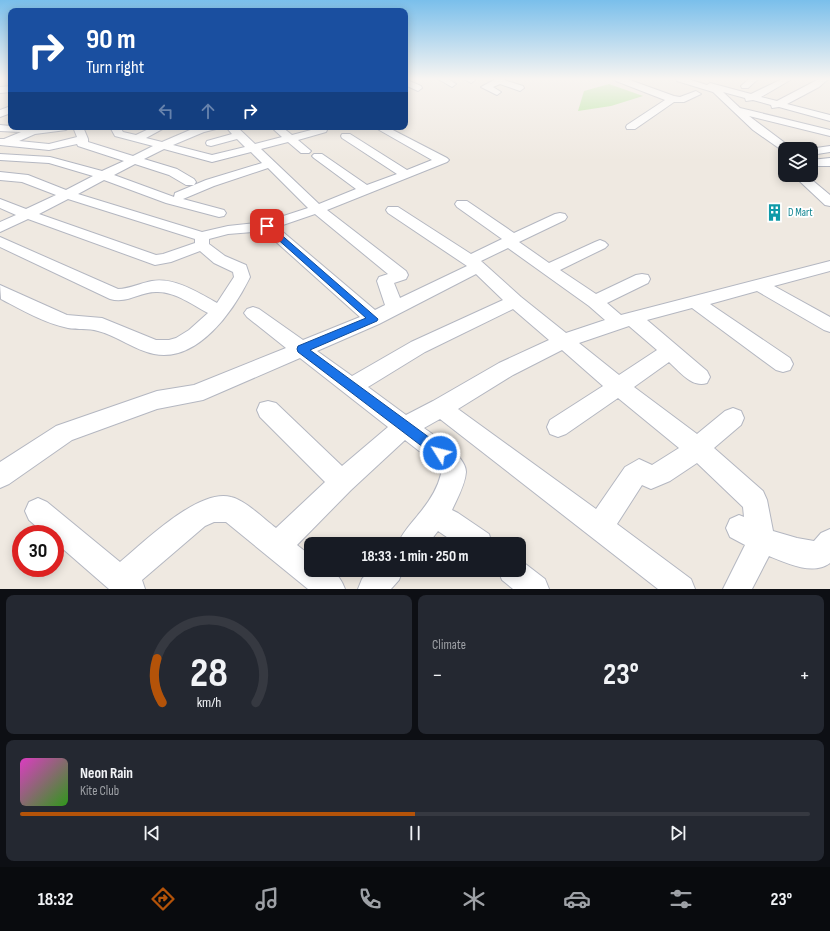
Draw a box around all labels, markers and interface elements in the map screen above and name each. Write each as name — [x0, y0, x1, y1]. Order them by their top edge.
text: 90 m — [86, 23, 136, 56]
icon: right — [20, 24, 72, 76]
text: Turn right — [86, 57, 144, 78]
icon: left — [155, 100, 177, 122]
icon: ahead — [197, 100, 219, 122]
icon: right — [239, 100, 261, 122]
map controls — [778, 142, 818, 182]
button: layers — [778, 142, 818, 182]
building icon: D Mart — [765, 202, 785, 222]
place label: D Mart — [788, 206, 813, 219]
pin — [250, 209, 284, 243]
icon: arrive — [256, 215, 278, 237]
position arrow — [419, 432, 461, 474]
speed limit sign: 30 — [12, 525, 64, 577]
text: 18:33 · 1 min · 250 m — [362, 547, 468, 566]
text: Climate — [432, 637, 466, 653]
text: 28 — [190, 648, 228, 697]
text: 23° — [603, 657, 639, 693]
text: − — [432, 662, 443, 689]
text: + — [799, 662, 810, 689]
text: km/h — [197, 693, 221, 710]
text: Neon Rain — [80, 764, 133, 783]
text: Kite Club — [80, 783, 119, 799]
icon: previous — [141, 822, 163, 844]
icon: pause — [404, 822, 426, 844]
icon: next — [667, 822, 689, 844]
icon: directions — [149, 885, 177, 913]
icon: music — [253, 885, 281, 913]
icon: phone — [356, 885, 384, 913]
icon: climate — [460, 885, 488, 913]
icon: car — [563, 885, 591, 913]
icon: filters — [667, 885, 695, 913]
text: 18:32 — [38, 889, 73, 910]
text: 23° — [770, 889, 792, 910]

